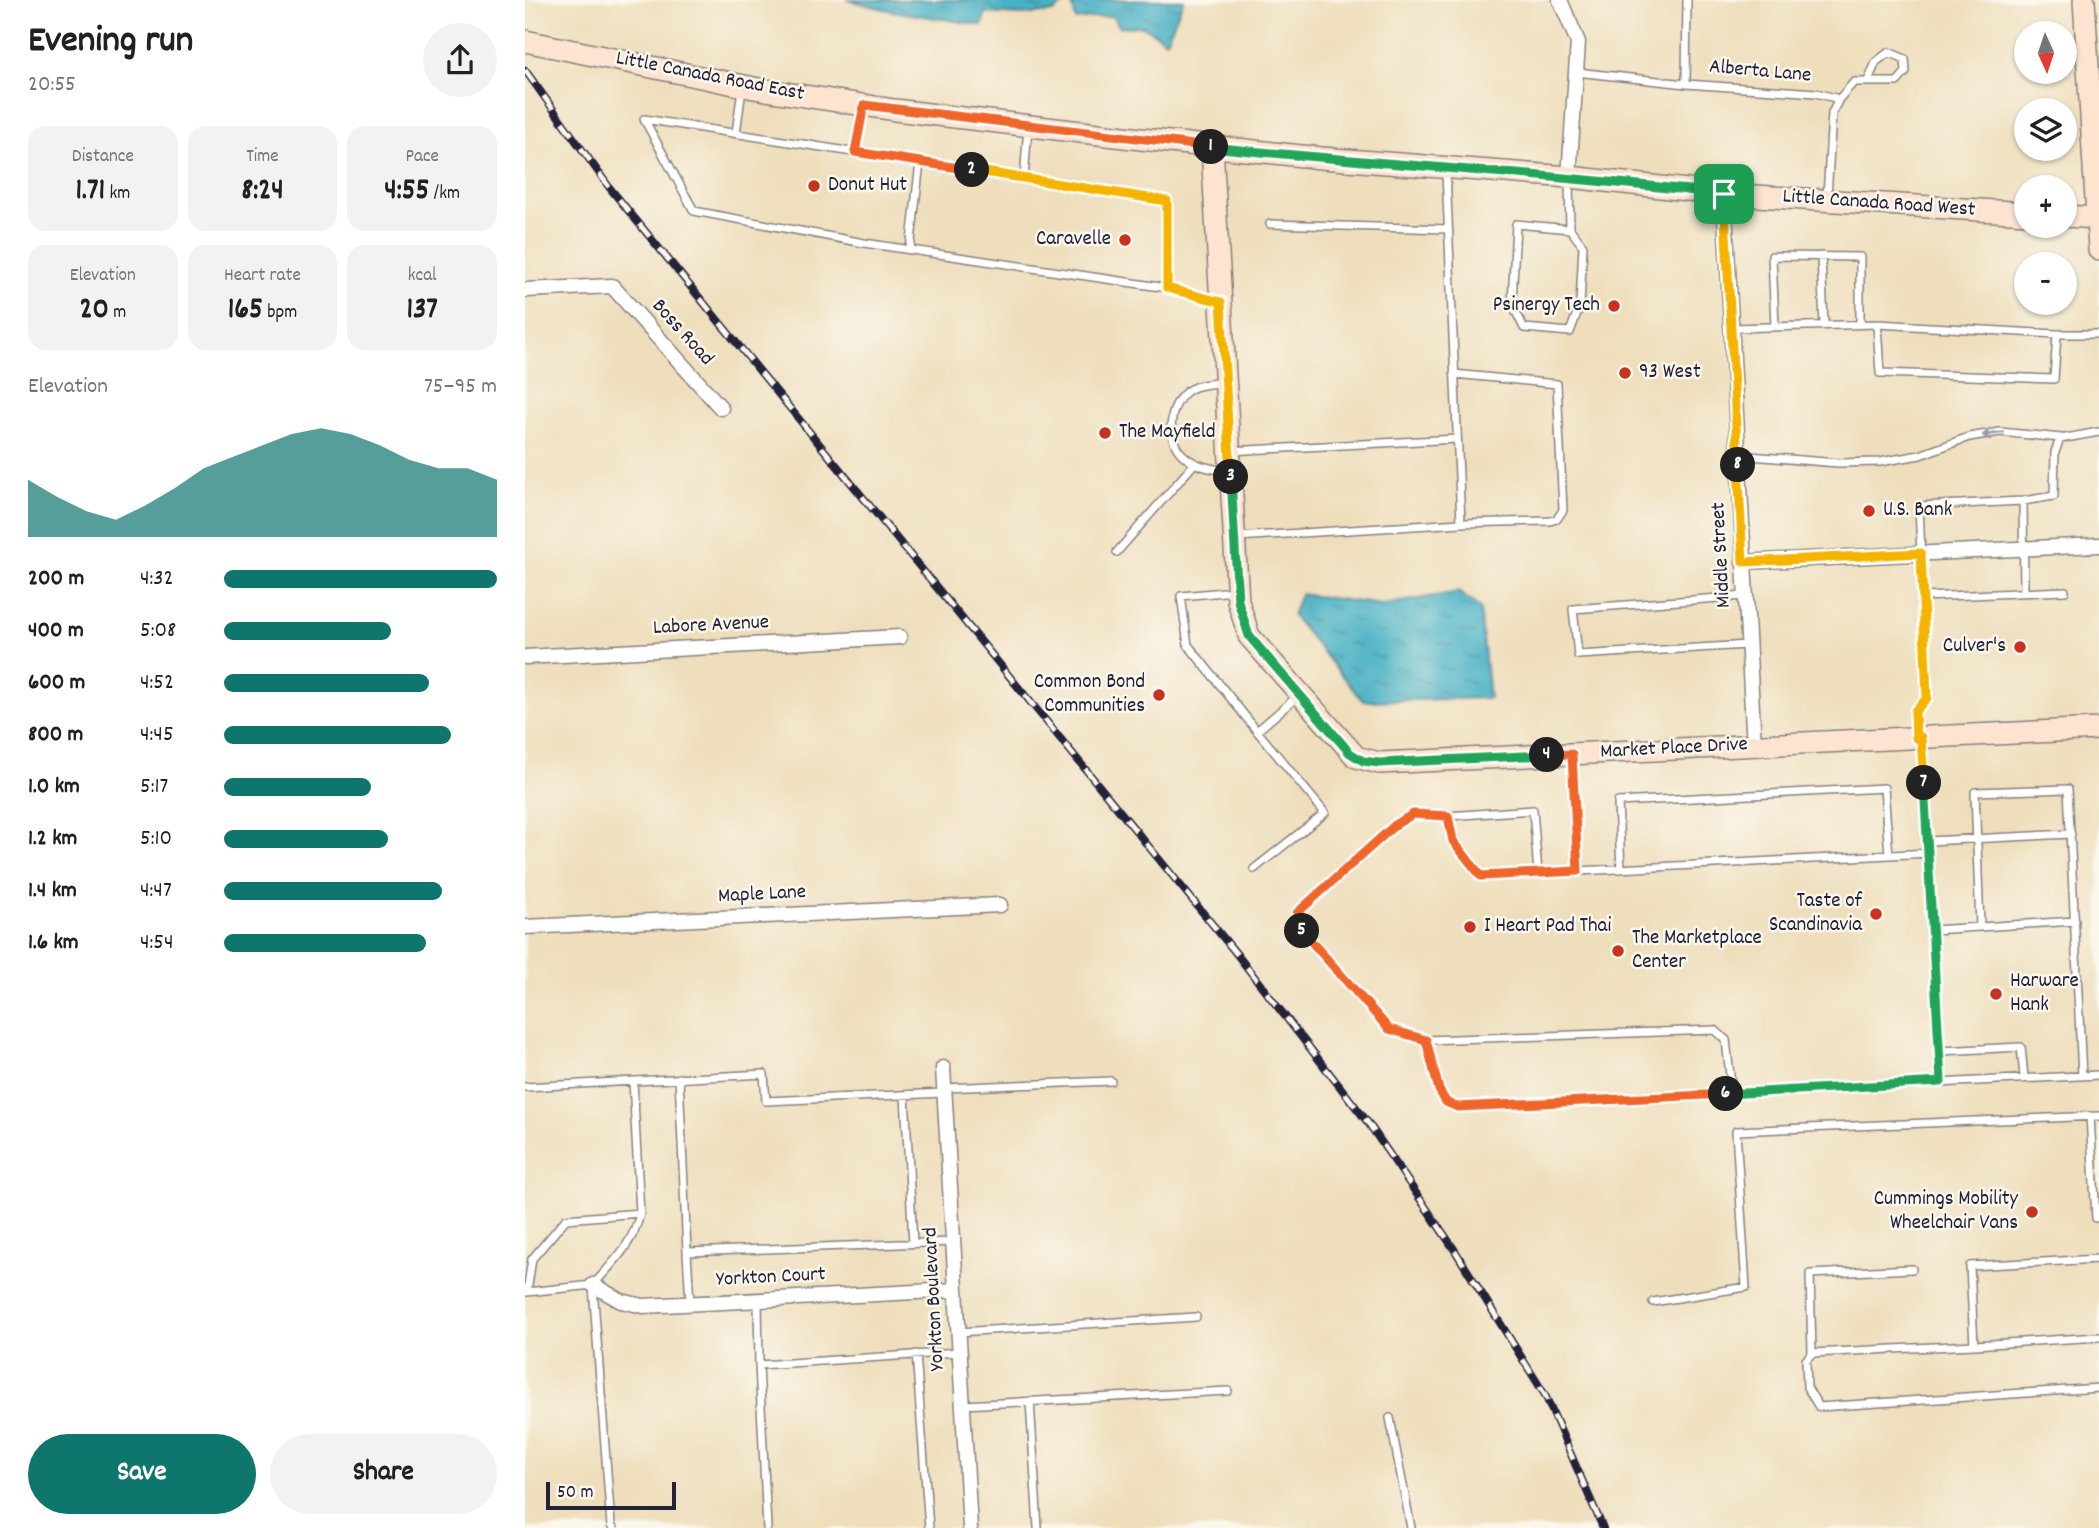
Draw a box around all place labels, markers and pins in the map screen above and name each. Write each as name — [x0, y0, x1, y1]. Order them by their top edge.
pin: 1 — [1193, 130, 1229, 164]
pin: 2 — [955, 152, 989, 188]
pin — [1694, 164, 1754, 224]
place label: Donut Hut — [828, 171, 907, 201]
marker: Donut Hut — [806, 178, 822, 194]
place label: Caravelle — [1036, 225, 1111, 255]
marker: Caravelle — [1117, 232, 1133, 248]
place label: Psinergy Tech — [1493, 291, 1600, 321]
marker: Psinergy Tech — [1606, 298, 1622, 314]
place label: 93 West — [1639, 358, 1701, 388]
marker: 93 West — [1617, 365, 1633, 381]
place label: The Mayfield — [1119, 418, 1216, 448]
marker: The Mayfield — [1097, 425, 1113, 441]
pin: 8 — [1721, 448, 1755, 482]
pin: 3 — [1213, 460, 1249, 494]
place label: U.S. Bank — [1883, 496, 1952, 526]
marker: U.S. Bank — [1861, 503, 1877, 519]
place label: Culver's — [1943, 632, 2006, 662]
marker: Culver's — [2012, 639, 2028, 655]
place label: Common Bond Communities — [1034, 668, 1145, 722]
marker: Common Bond Communities — [1151, 687, 1167, 703]
pin: 4 — [1529, 738, 1565, 772]
pin: 7 — [1907, 766, 1941, 800]
place label: Taste of Scandinavia — [1769, 887, 1863, 941]
marker: Taste of Scandinavia — [1868, 906, 1884, 922]
place label: I Heart Pad Thai — [1484, 912, 1611, 942]
pin: 5 — [1285, 914, 1319, 948]
marker: I Heart Pad Thai — [1462, 919, 1478, 935]
place label: The Marketplace Center — [1632, 924, 1762, 978]
marker: The Marketplace Center — [1610, 943, 1626, 959]
place label: Harware Hank — [2010, 967, 2079, 1021]
marker: Harware Hank — [1988, 986, 2004, 1002]
pin: 6 — [1709, 1076, 1743, 1112]
place label: Cummings Mobility Wheelchair Vans — [1874, 1185, 2018, 1239]
marker: Cummings Mobility Wheelchair Vans — [2024, 1204, 2040, 1220]

